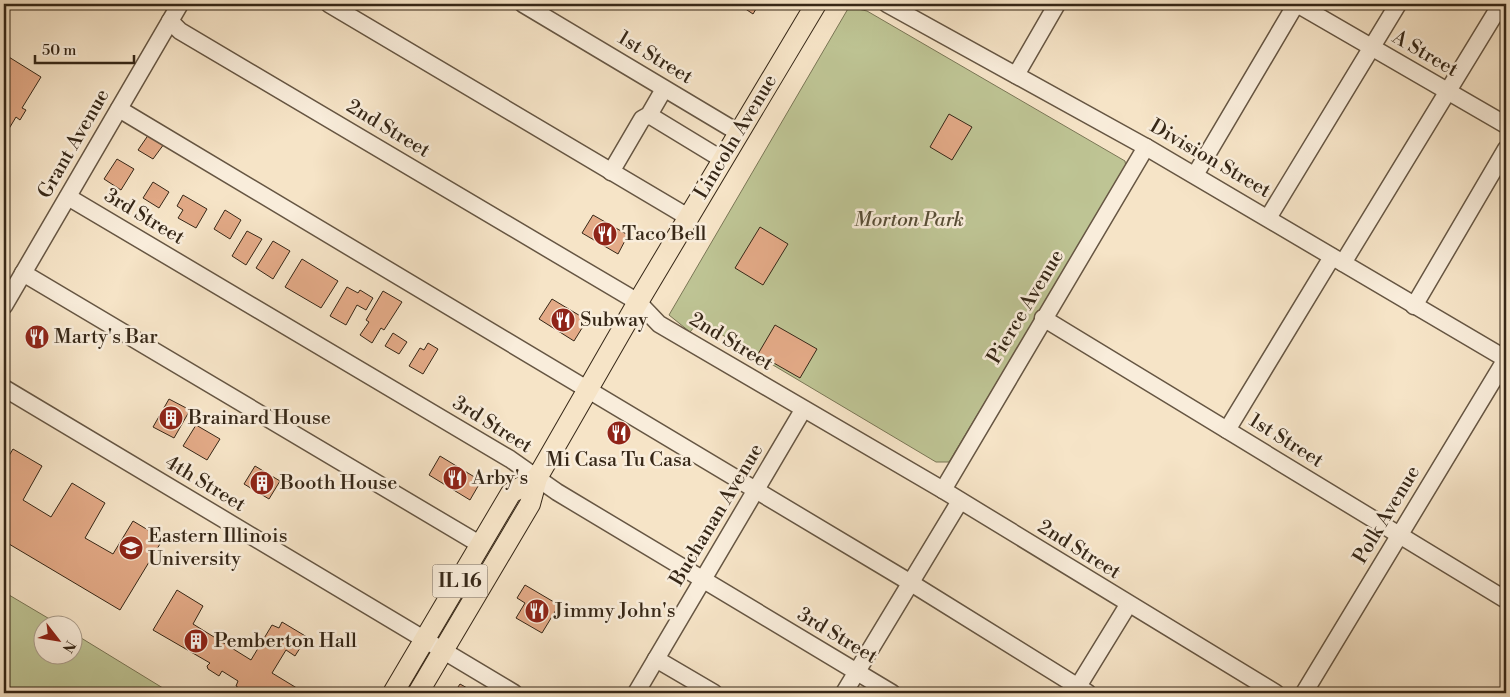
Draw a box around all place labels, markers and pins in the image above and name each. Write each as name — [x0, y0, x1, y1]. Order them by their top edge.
restaurant icon: Taco Bell — [592, 221, 618, 247]
place label: Taco Bell — [622, 222, 707, 247]
restaurant icon: Subway — [550, 307, 576, 333]
place label: Subway — [580, 308, 648, 333]
restaurant icon: Marty's Bar — [24, 324, 50, 350]
place label: Marty's Bar — [54, 325, 158, 350]
building icon: Brainard House — [158, 405, 184, 431]
place label: Brainard House — [187, 406, 331, 431]
restaurant icon: Mi Casa Tu Casa — [606, 420, 632, 446]
place label: Mi Casa Tu Casa — [546, 448, 693, 473]
restaurant icon: Arby's — [442, 465, 468, 491]
place label: Arby's — [471, 466, 528, 491]
building icon: Booth House — [249, 470, 275, 496]
place label: Booth House — [279, 471, 397, 496]
place label: Eastern Illinois University — [148, 524, 287, 572]
school or university icon: Eastern Illinois University — [118, 535, 144, 561]
restaurant icon: Jimmy John's — [524, 598, 550, 624]
place label: Jimmy John's — [553, 599, 675, 624]
building icon: Pemberton Hall — [183, 628, 209, 654]
place label: Pemberton Hall — [214, 629, 357, 654]

